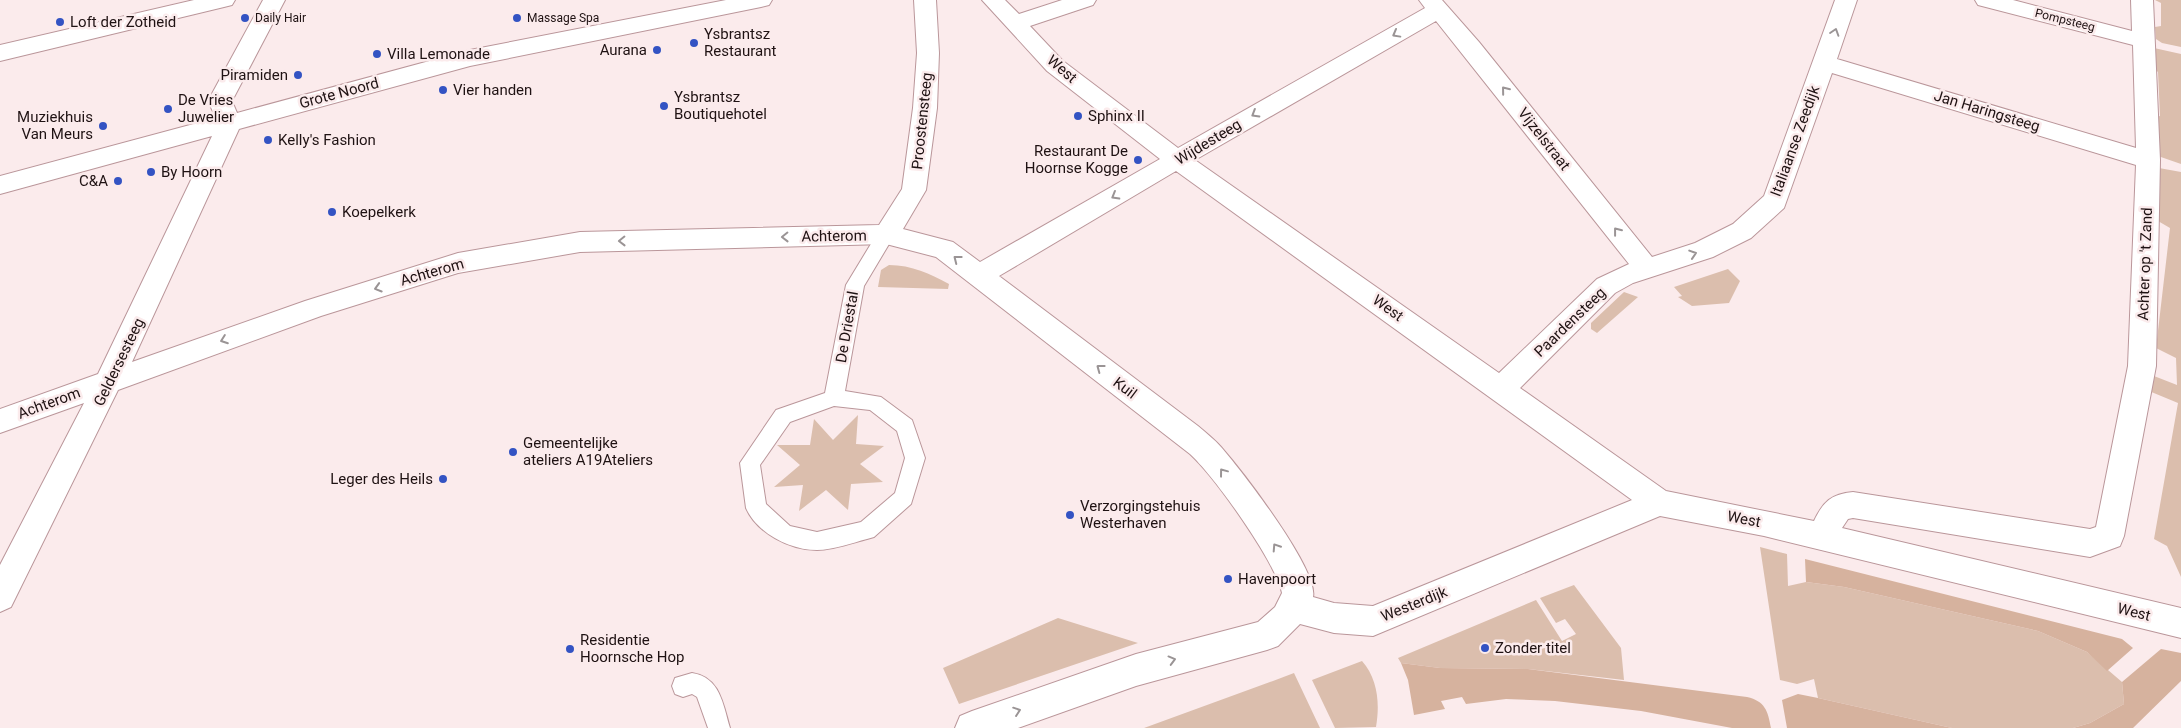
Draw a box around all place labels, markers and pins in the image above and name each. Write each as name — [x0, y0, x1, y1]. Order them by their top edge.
place label: Daily Hair — [255, 11, 306, 25]
place label: Massage Spa — [527, 11, 599, 25]
marker: Daily Hair — [239, 12, 251, 24]
marker: Massage Spa — [511, 12, 523, 24]
place label: Loft der Zotheid — [70, 13, 176, 31]
marker: Loft der Zotheid — [54, 16, 66, 28]
place label: Ysbrantsz Restaurant — [704, 25, 777, 60]
marker: Ysbrantsz Restaurant — [688, 37, 700, 49]
place label: Aurana — [600, 41, 647, 59]
marker: Aurana — [651, 44, 663, 56]
place label: Villa Lemonade — [387, 45, 490, 63]
marker: Villa Lemonade — [371, 48, 383, 60]
place label: Piramiden — [220, 66, 288, 84]
marker: Piramiden — [292, 69, 304, 81]
place label: Vier handen — [453, 81, 532, 99]
marker: Vier handen — [437, 84, 449, 96]
place label: Ysbrantsz Boutiquehotel — [674, 88, 767, 123]
place label: De Vries Juwelier — [178, 91, 234, 126]
marker: Ysbrantsz Boutiquehotel — [658, 100, 670, 112]
marker: De Vries Juwelier — [162, 103, 174, 115]
place label: Sphinx II — [1088, 107, 1145, 125]
place label: Muziekhuis Van Meurs — [17, 108, 93, 143]
marker: Sphinx II — [1072, 110, 1084, 122]
marker: Muziekhuis Van Meurs — [97, 120, 109, 132]
place label: Kelly's Fashion — [278, 131, 376, 149]
marker: Kelly's Fashion — [262, 134, 274, 146]
place label: Restaurant De Hoornse Kogge — [1025, 142, 1128, 177]
marker: Restaurant De Hoornse Kogge — [1132, 154, 1144, 166]
place label: By Hoorn — [161, 163, 222, 181]
marker: By Hoorn — [145, 166, 157, 178]
place label: C&A — [79, 172, 108, 190]
marker: C&A — [112, 175, 124, 187]
place label: Koepelkerk — [342, 203, 416, 221]
marker: Koepelkerk — [326, 206, 338, 218]
place label: Gemeentelijke ateliers A19Ateliers — [523, 434, 653, 469]
marker: Gemeentelijke ateliers A19Ateliers — [507, 446, 519, 458]
place label: Leger des Heils — [330, 470, 433, 488]
marker: Leger des Heils — [437, 473, 449, 485]
place label: Verzorgingstehuis Westerhaven — [1080, 497, 1200, 532]
marker: Verzorgingstehuis Westerhaven — [1064, 509, 1076, 521]
place label: Havenpoort — [1238, 570, 1316, 588]
marker: Havenpoort — [1222, 573, 1234, 585]
place label: Residentie Hoornsche Hop — [580, 631, 684, 666]
place label: Zonder titel — [1495, 639, 1571, 657]
marker: Zonder titel — [1479, 642, 1491, 654]
marker: Residentie Hoornsche Hop — [564, 643, 576, 655]

